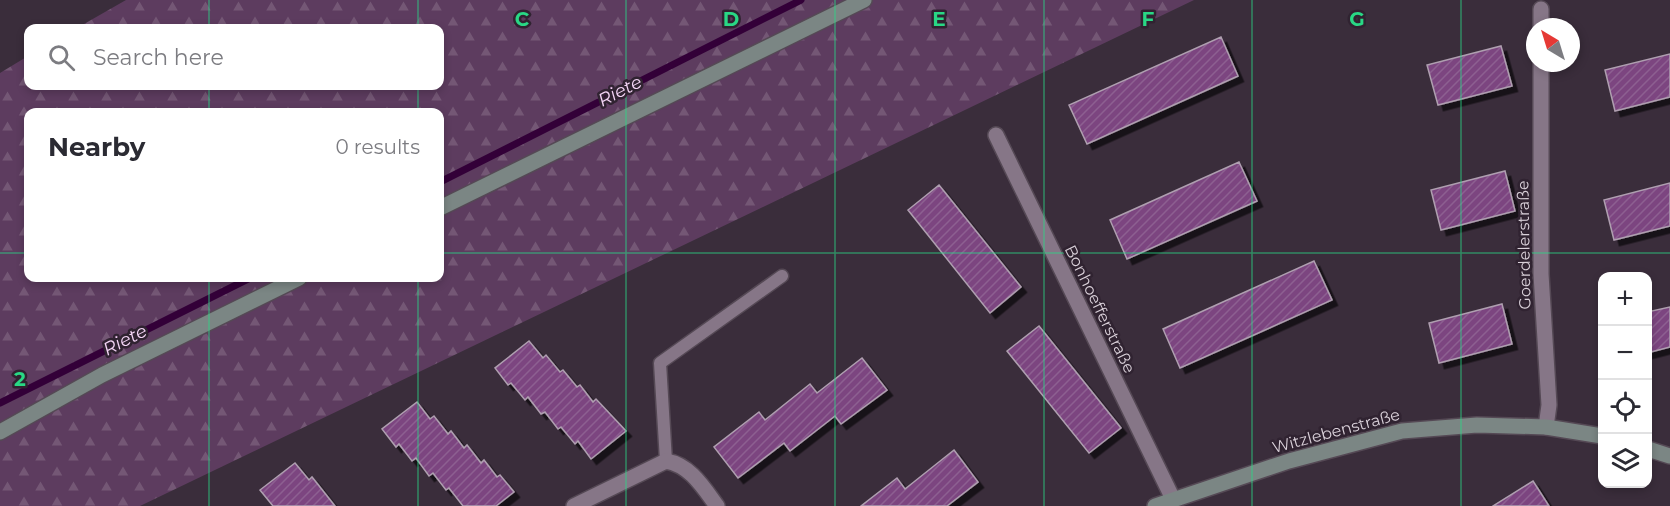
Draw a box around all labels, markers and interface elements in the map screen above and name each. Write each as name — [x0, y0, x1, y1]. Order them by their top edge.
text: C — [515, 7, 530, 31]
text: D — [723, 7, 739, 31]
text: E — [932, 7, 946, 31]
text: F — [1142, 7, 1155, 31]
text: G — [1349, 7, 1365, 31]
north arrow — [1526, 18, 1580, 72]
search box — [24, 24, 444, 90]
icon: search — [45, 41, 78, 74]
text: Search here — [93, 44, 224, 71]
water label: Riete — [594, 71, 646, 111]
text: Nearby — [48, 131, 145, 163]
text: 0 results — [335, 135, 420, 159]
street label: Goerdelerstraße — [1513, 180, 1535, 310]
street label: Bonhoefferstraße — [1061, 242, 1139, 376]
map controls — [1598, 272, 1652, 488]
button: + — [1598, 272, 1652, 326]
water label: Riete — [99, 320, 151, 360]
button: − — [1598, 326, 1652, 380]
text: 2 — [14, 367, 26, 391]
button: locate — [1598, 380, 1652, 434]
street label: Witzlebenstraße — [1270, 405, 1402, 457]
button: layers — [1598, 434, 1652, 488]

